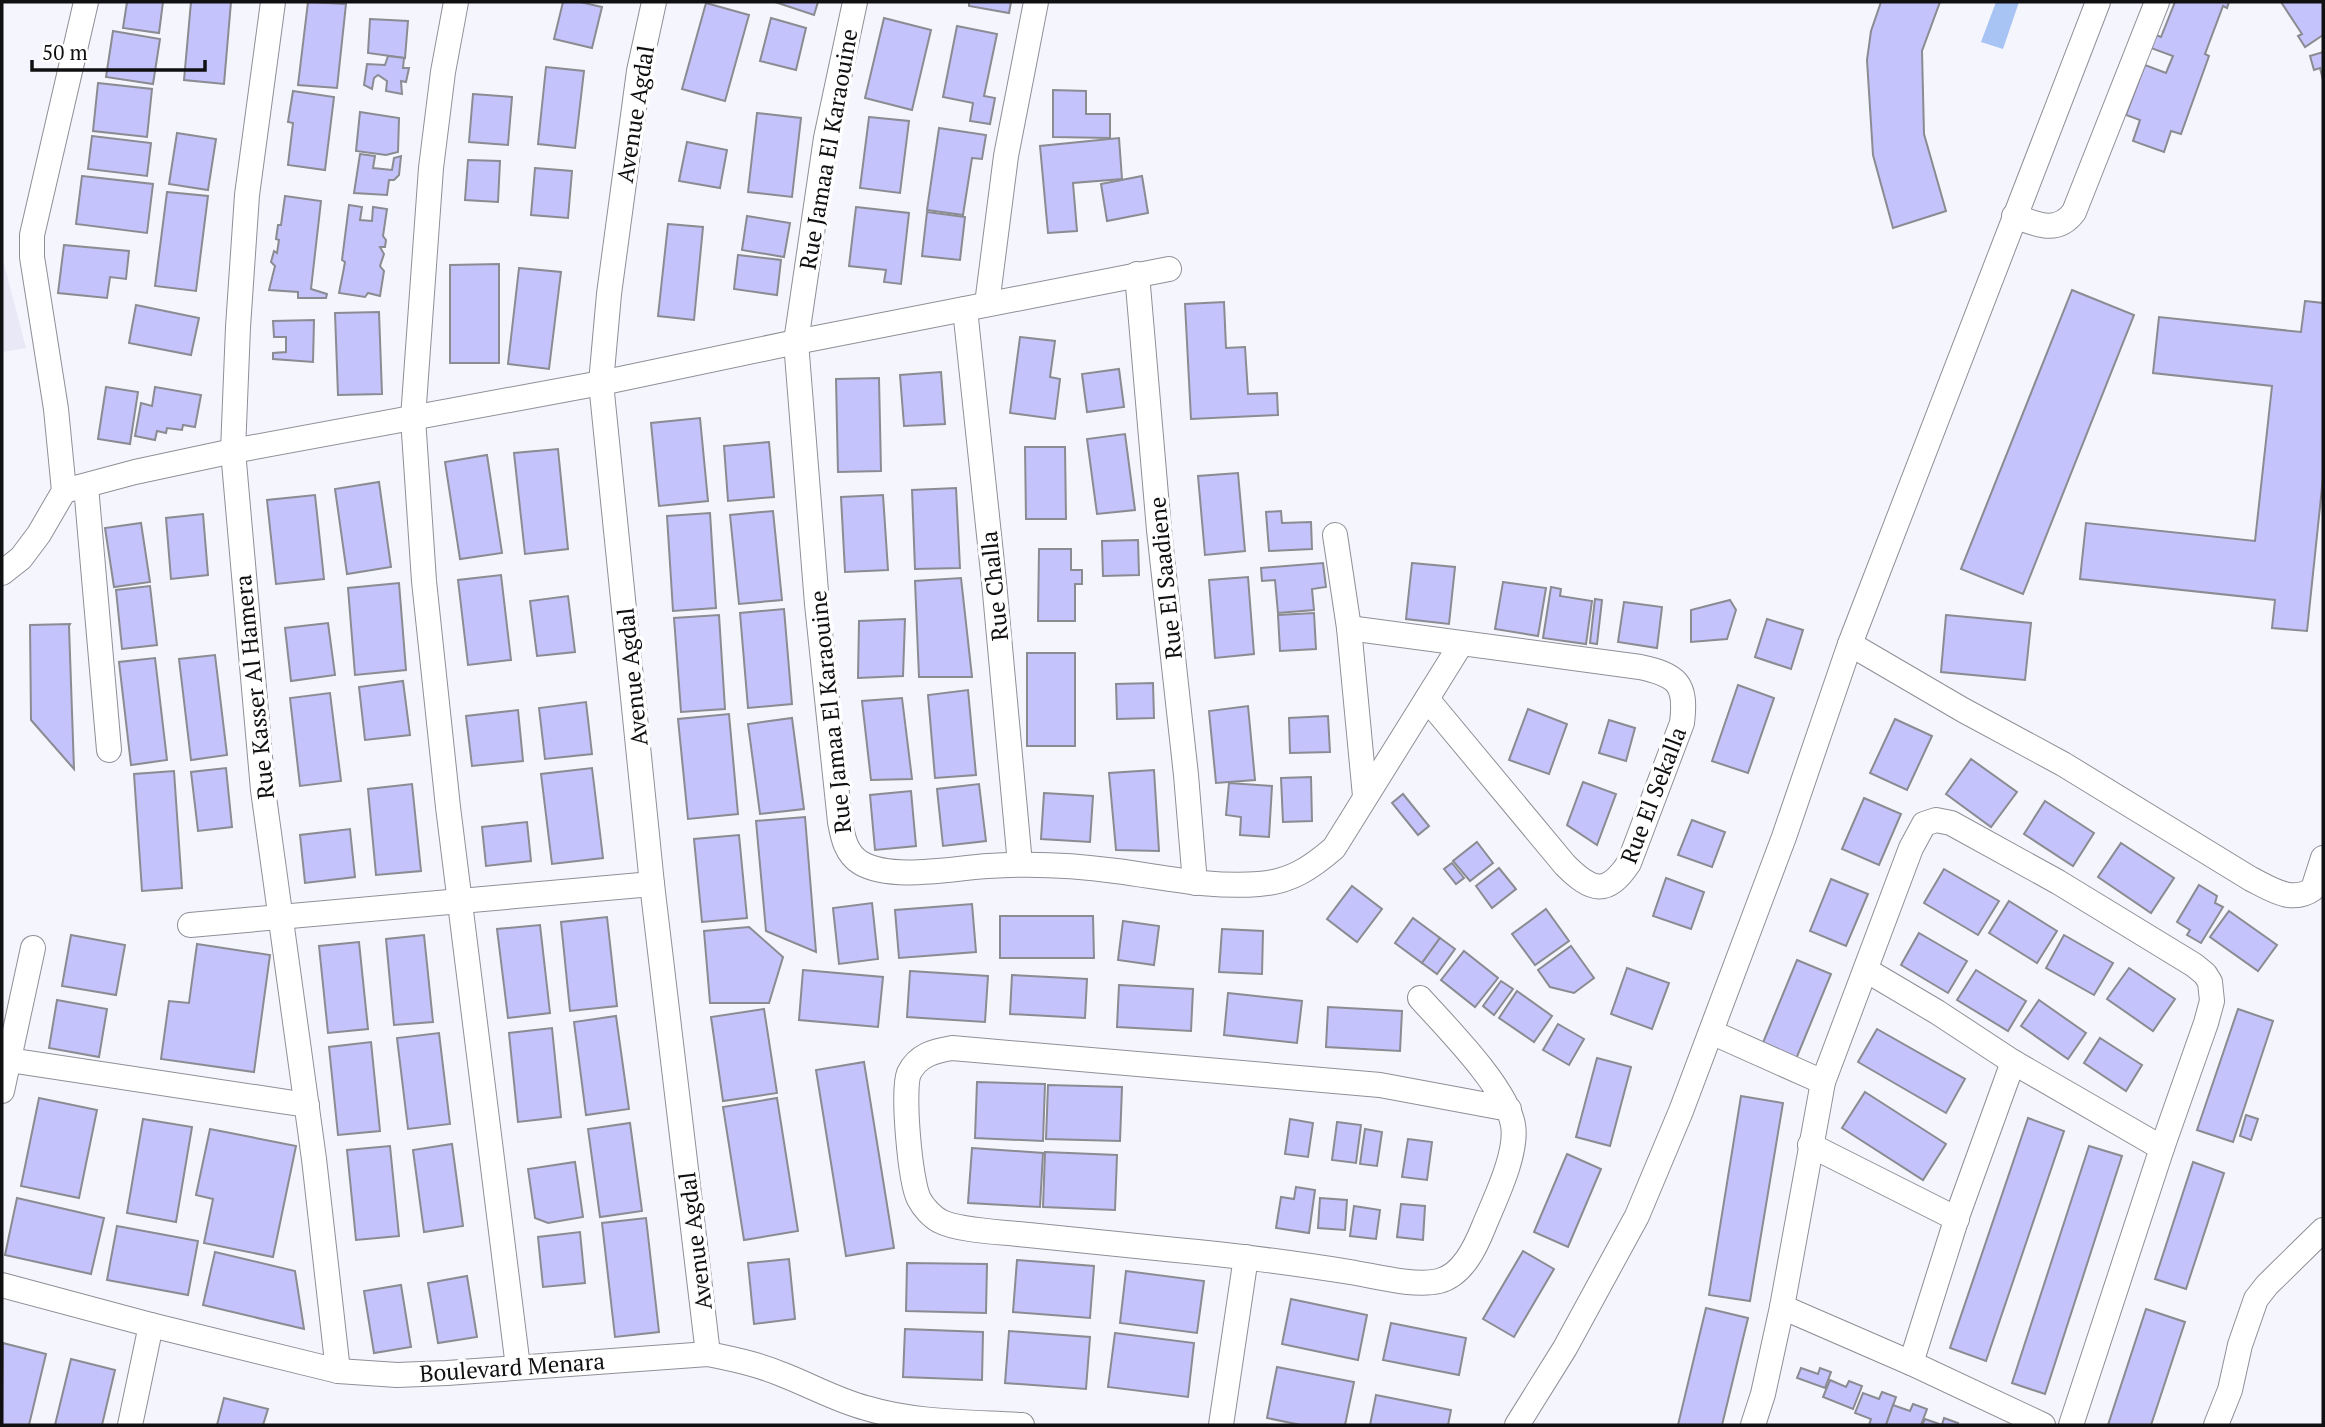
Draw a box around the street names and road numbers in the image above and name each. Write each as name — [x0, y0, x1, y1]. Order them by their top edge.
street label: Rue Jamaa El Karaouine — [792, 26, 864, 272]
street label: Avenue Agdal — [609, 43, 661, 185]
street label: Rue El Saadiene — [1141, 495, 1189, 661]
street label: Rue Challa — [973, 529, 1015, 643]
street label: Rue Kasser Al Hamera — [227, 573, 281, 801]
street label: Rue Jamaa El Karaouine — [802, 589, 858, 835]
street label: Avenue Agdal — [609, 606, 655, 748]
street label: Rue El Sekalla — [1613, 722, 1693, 868]
street label: Avenue Agdal — [671, 1170, 719, 1312]
street label: Boulevard Menara — [418, 1345, 606, 1389]

